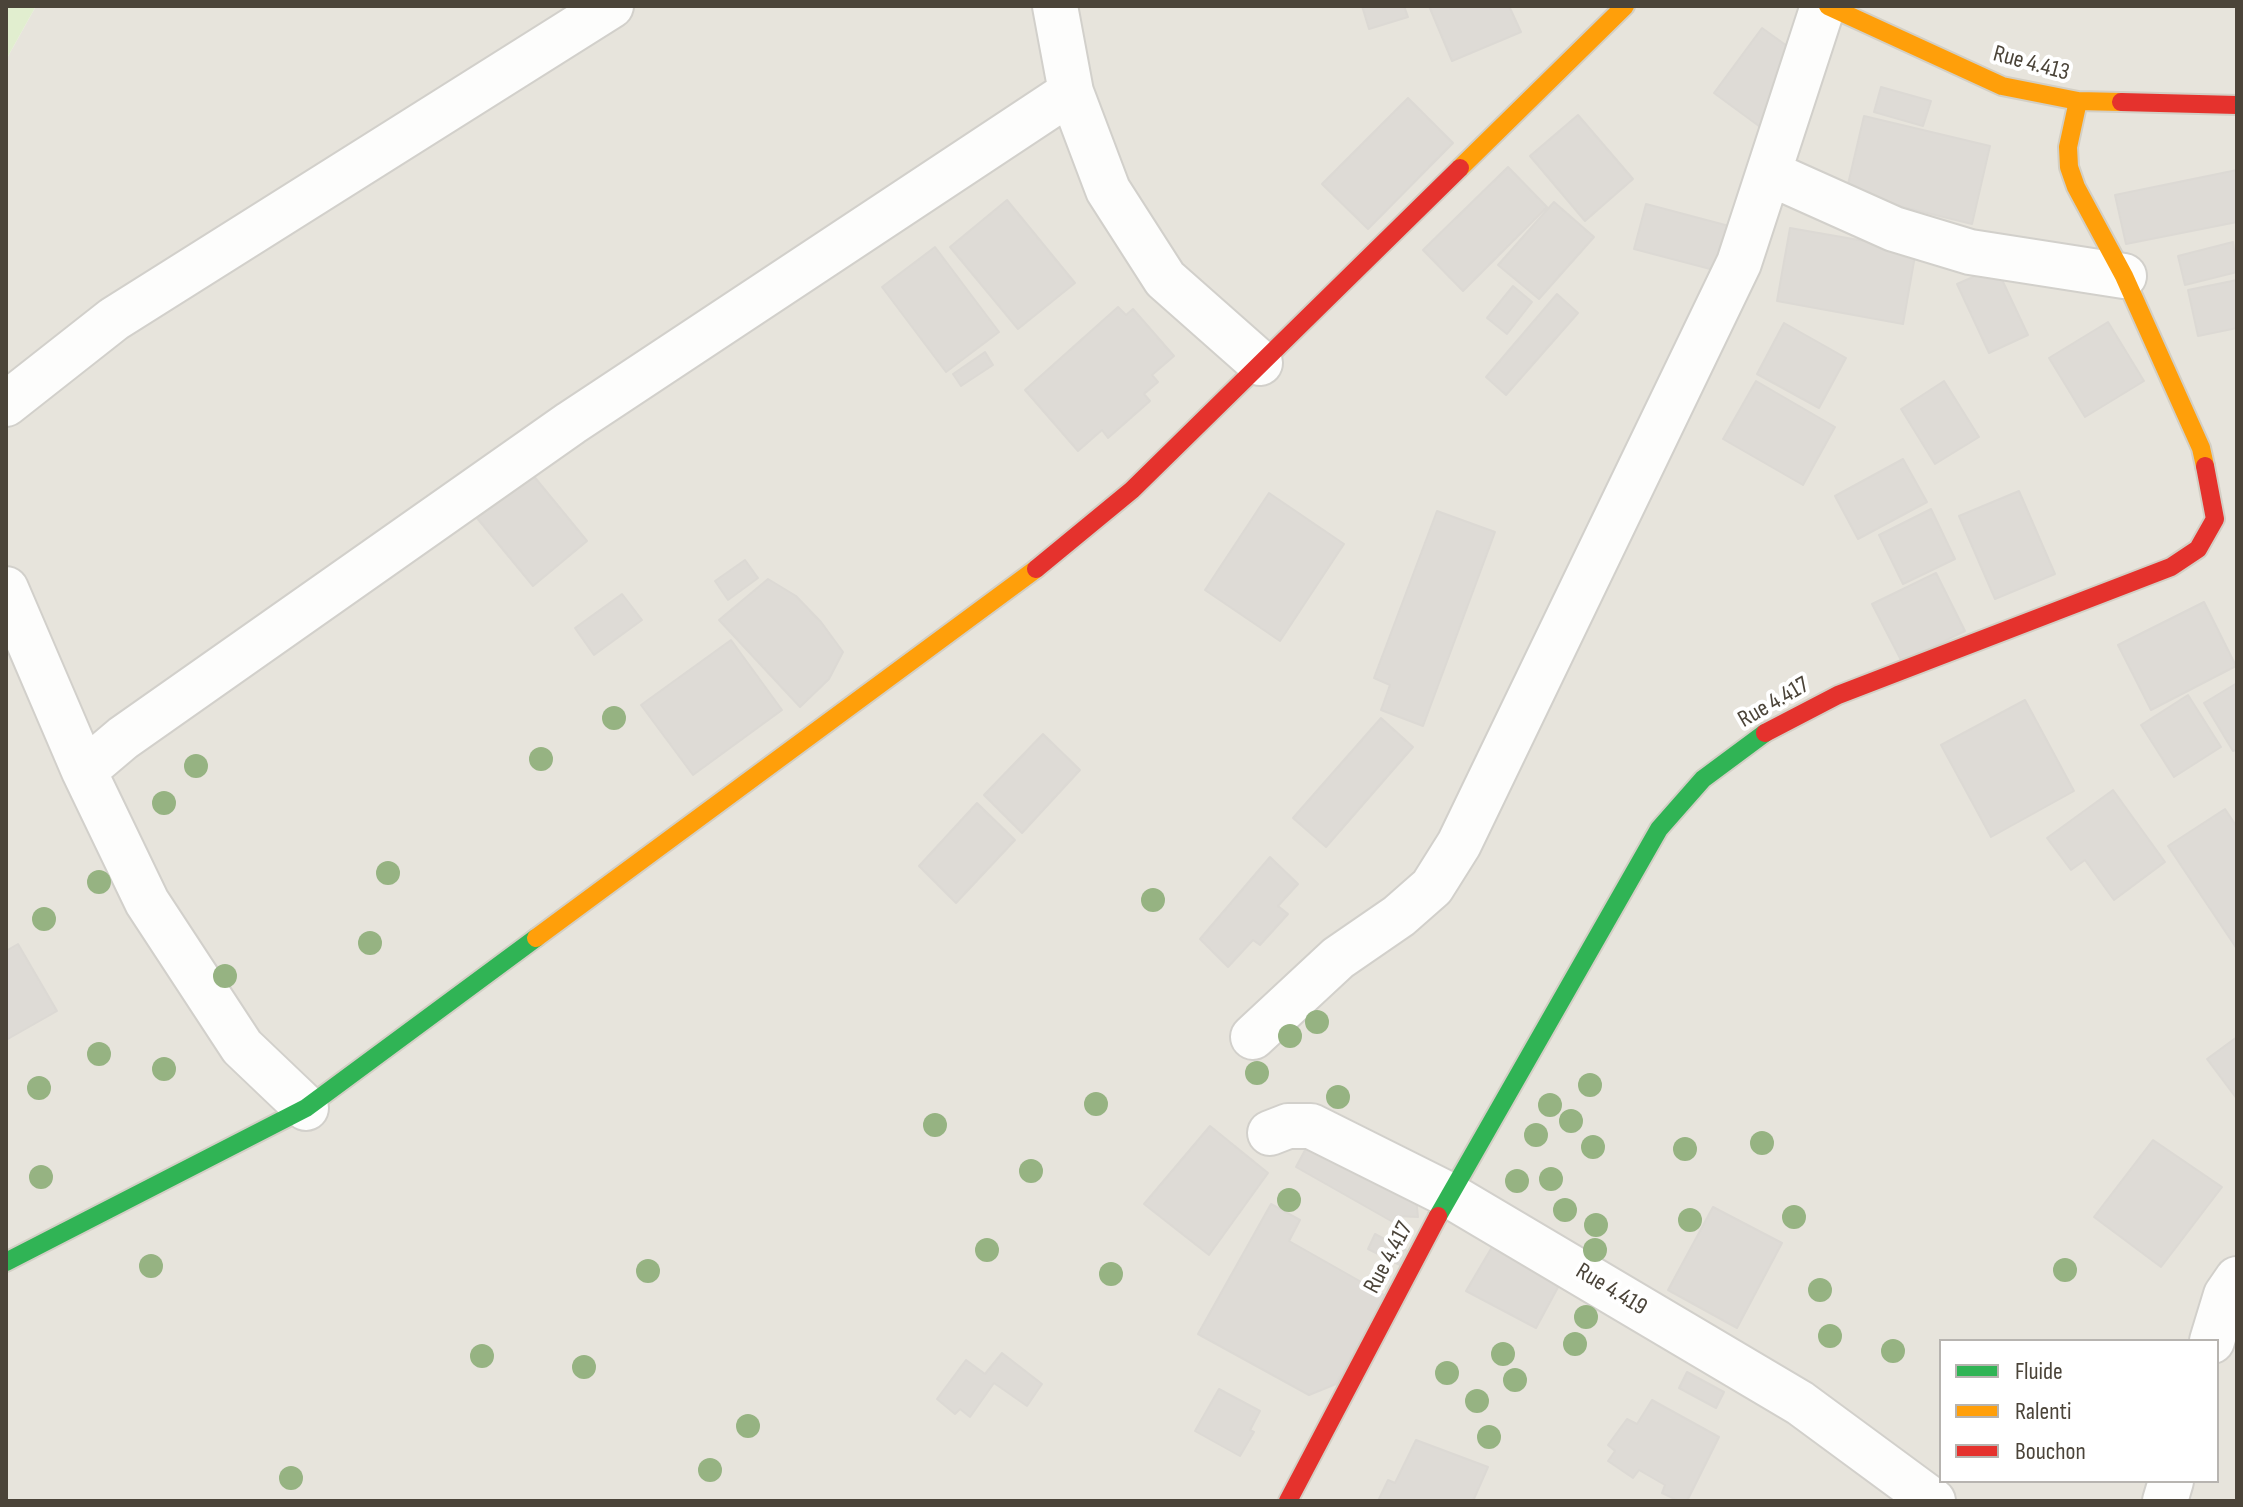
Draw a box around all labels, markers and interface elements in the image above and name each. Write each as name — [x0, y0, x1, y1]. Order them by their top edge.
street label: Rue 4.413 — [1990, 40, 2072, 88]
street label: Rue 4.417 — [1733, 671, 1815, 735]
street label: Rue 4.417 — [1358, 1217, 1420, 1299]
street label: Rue 4.419 — [1570, 1258, 1652, 1322]
legend — [1939, 1339, 2219, 1483]
text: Fluide — [2015, 1357, 2063, 1386]
text: Ralenti — [2015, 1397, 2071, 1426]
text: Bouchon — [2015, 1437, 2086, 1466]

